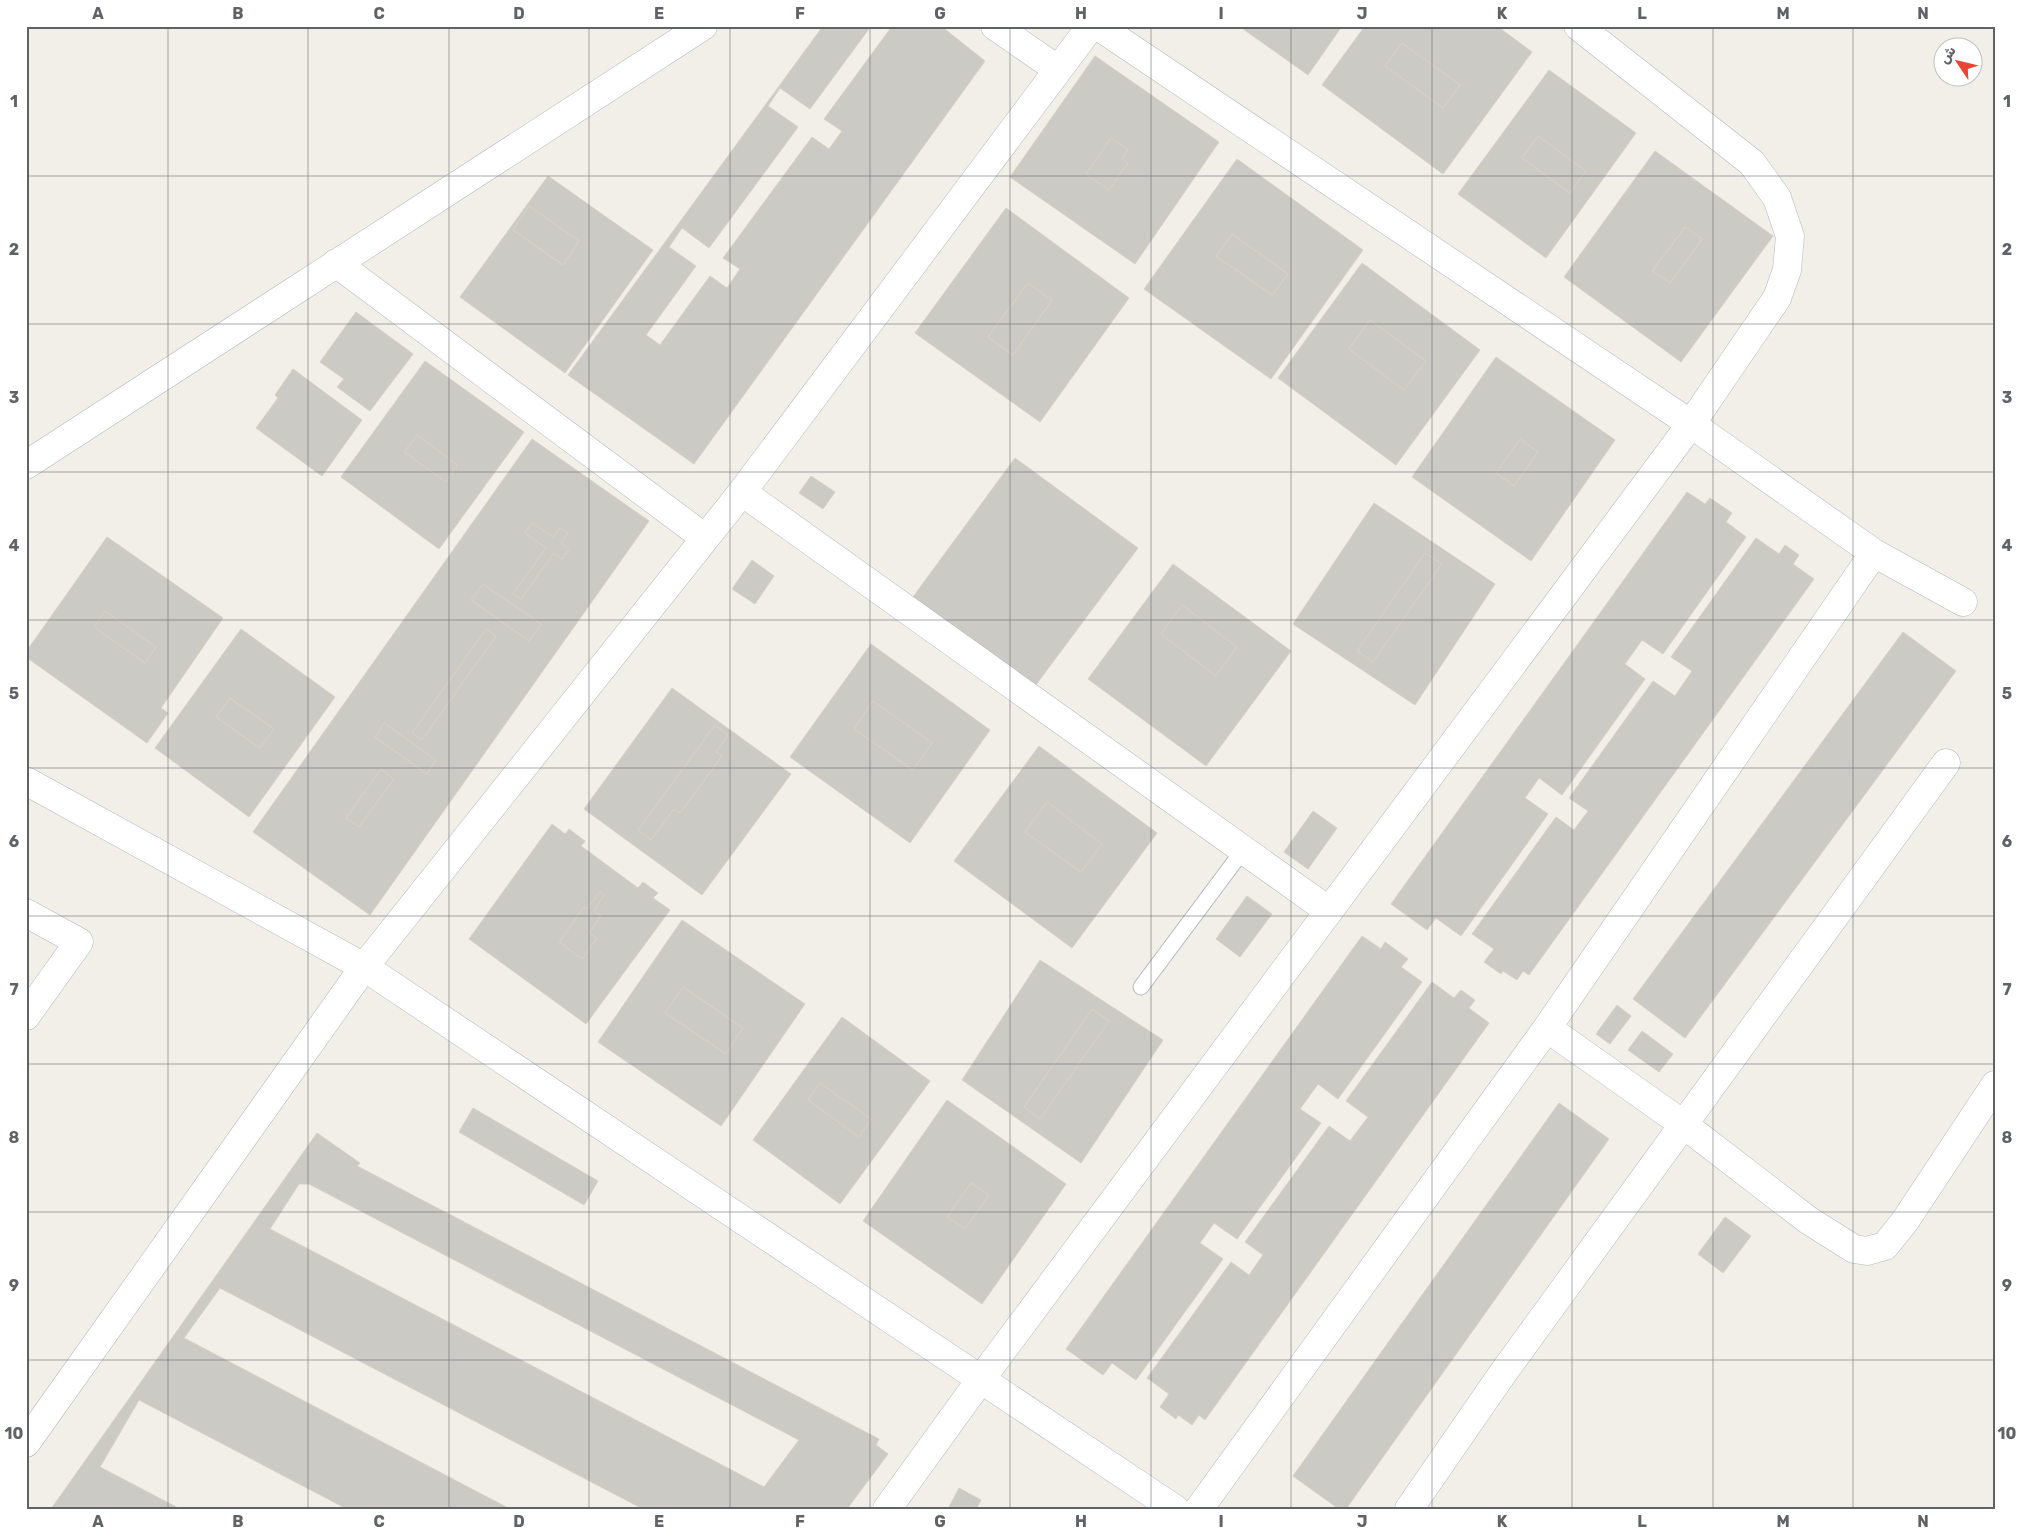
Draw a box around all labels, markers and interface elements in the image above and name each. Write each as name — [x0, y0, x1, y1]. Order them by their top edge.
text: A — [92, 4, 104, 23]
text: B — [232, 4, 244, 23]
text: C — [373, 4, 385, 23]
text: D — [513, 4, 525, 23]
text: E — [654, 4, 664, 23]
text: F — [795, 4, 805, 23]
text: G — [934, 4, 946, 23]
text: H — [1075, 4, 1087, 23]
text: I — [1218, 4, 1224, 23]
text: J — [1357, 4, 1367, 23]
text: K — [1497, 4, 1508, 23]
text: L — [1637, 4, 1647, 23]
text: M — [1776, 4, 1790, 23]
text: N — [1917, 4, 1929, 23]
north arrow — [1934, 38, 1984, 88]
text: ش — [1936, 42, 1960, 67]
text: 1 — [10, 92, 18, 111]
text: 1 — [2003, 92, 2011, 111]
text: 2 — [9, 240, 19, 259]
text: 2 — [2002, 240, 2012, 259]
text: 3 — [9, 388, 19, 407]
text: 3 — [2002, 388, 2012, 407]
text: 4 — [9, 536, 20, 555]
text: 4 — [2002, 536, 2013, 555]
text: 5 — [9, 684, 19, 703]
text: 5 — [2002, 684, 2012, 703]
text: 6 — [9, 832, 19, 851]
text: 6 — [2002, 832, 2012, 851]
text: 7 — [9, 980, 19, 999]
text: 7 — [2002, 980, 2012, 999]
text: 8 — [9, 1128, 20, 1147]
text: 8 — [2002, 1128, 2013, 1147]
text: 9 — [9, 1276, 19, 1295]
text: 9 — [2002, 1276, 2012, 1295]
text: 10 — [5, 1424, 24, 1443]
text: 10 — [1998, 1424, 2017, 1443]
text: A — [92, 1512, 104, 1531]
text: B — [232, 1512, 244, 1531]
text: C — [373, 1512, 385, 1531]
text: D — [513, 1512, 525, 1531]
text: E — [654, 1512, 664, 1531]
text: F — [795, 1512, 805, 1531]
text: G — [934, 1512, 946, 1531]
text: H — [1075, 1512, 1087, 1531]
text: I — [1218, 1512, 1224, 1531]
text: J — [1357, 1512, 1367, 1531]
text: K — [1497, 1512, 1508, 1531]
text: L — [1637, 1512, 1647, 1531]
text: M — [1776, 1512, 1790, 1531]
text: N — [1917, 1512, 1929, 1531]

